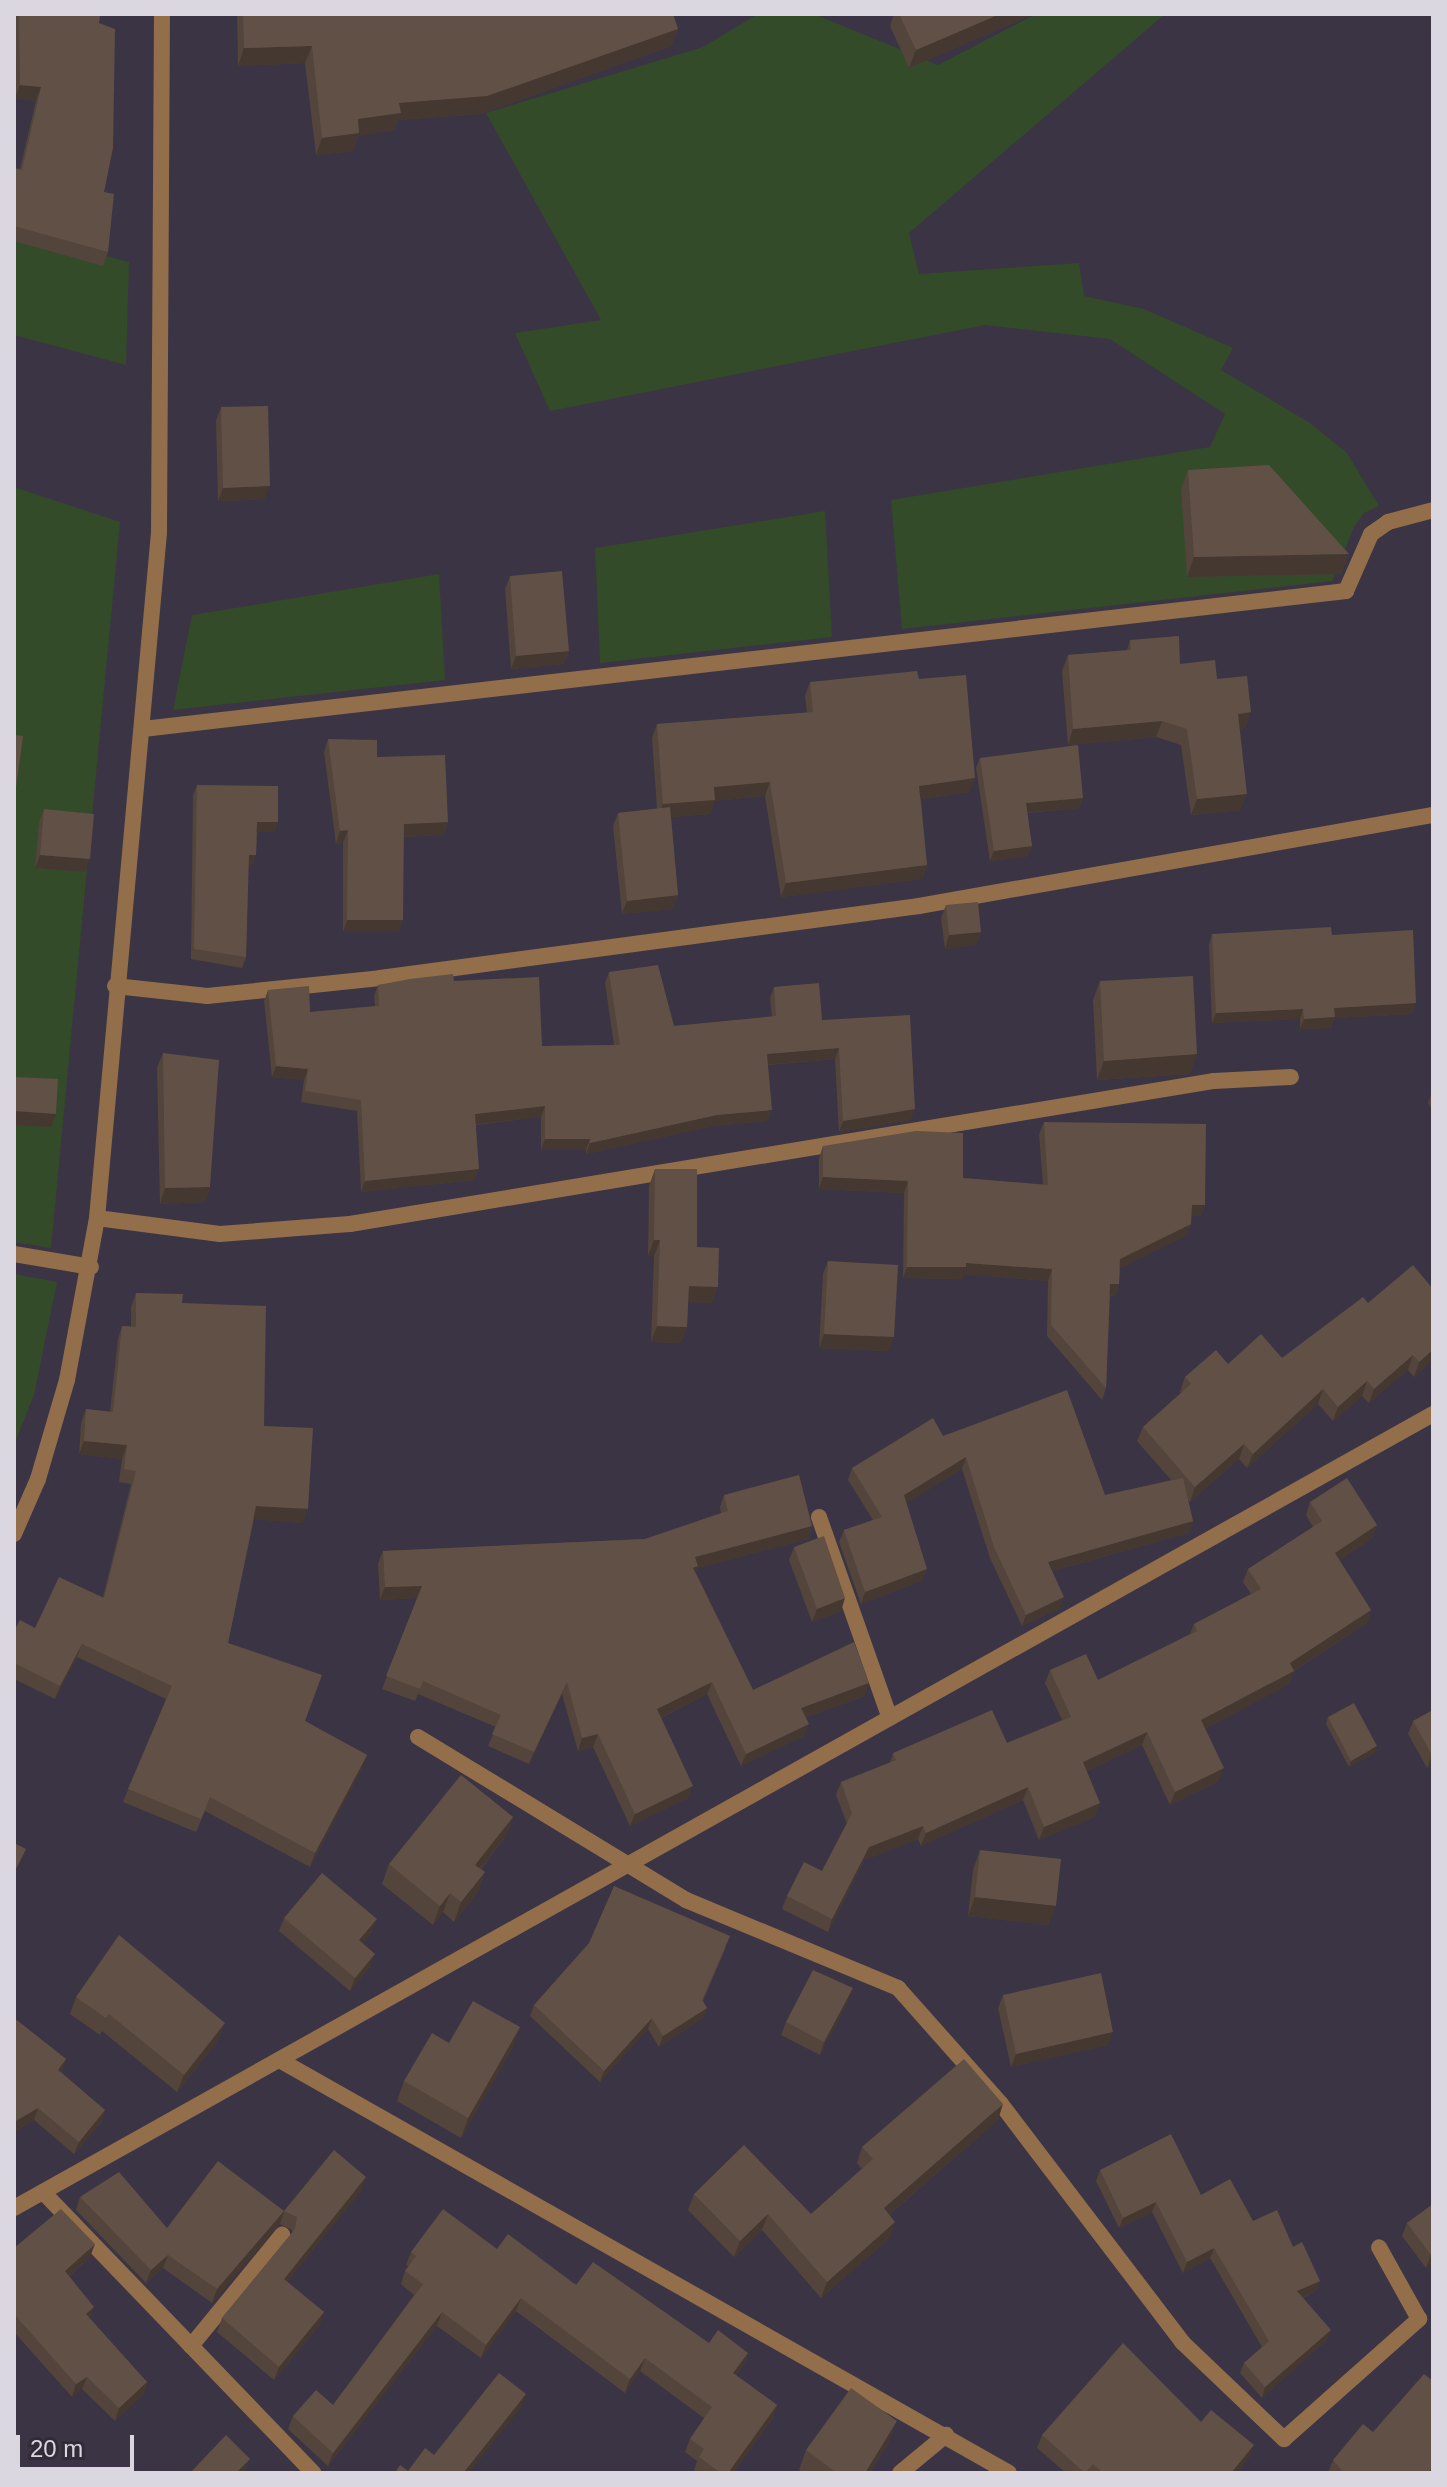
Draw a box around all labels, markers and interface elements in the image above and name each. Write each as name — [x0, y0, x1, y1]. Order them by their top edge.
scale bar — [20, 2419, 138, 2469]
text: 20 m — [30, 2435, 83, 2462]

